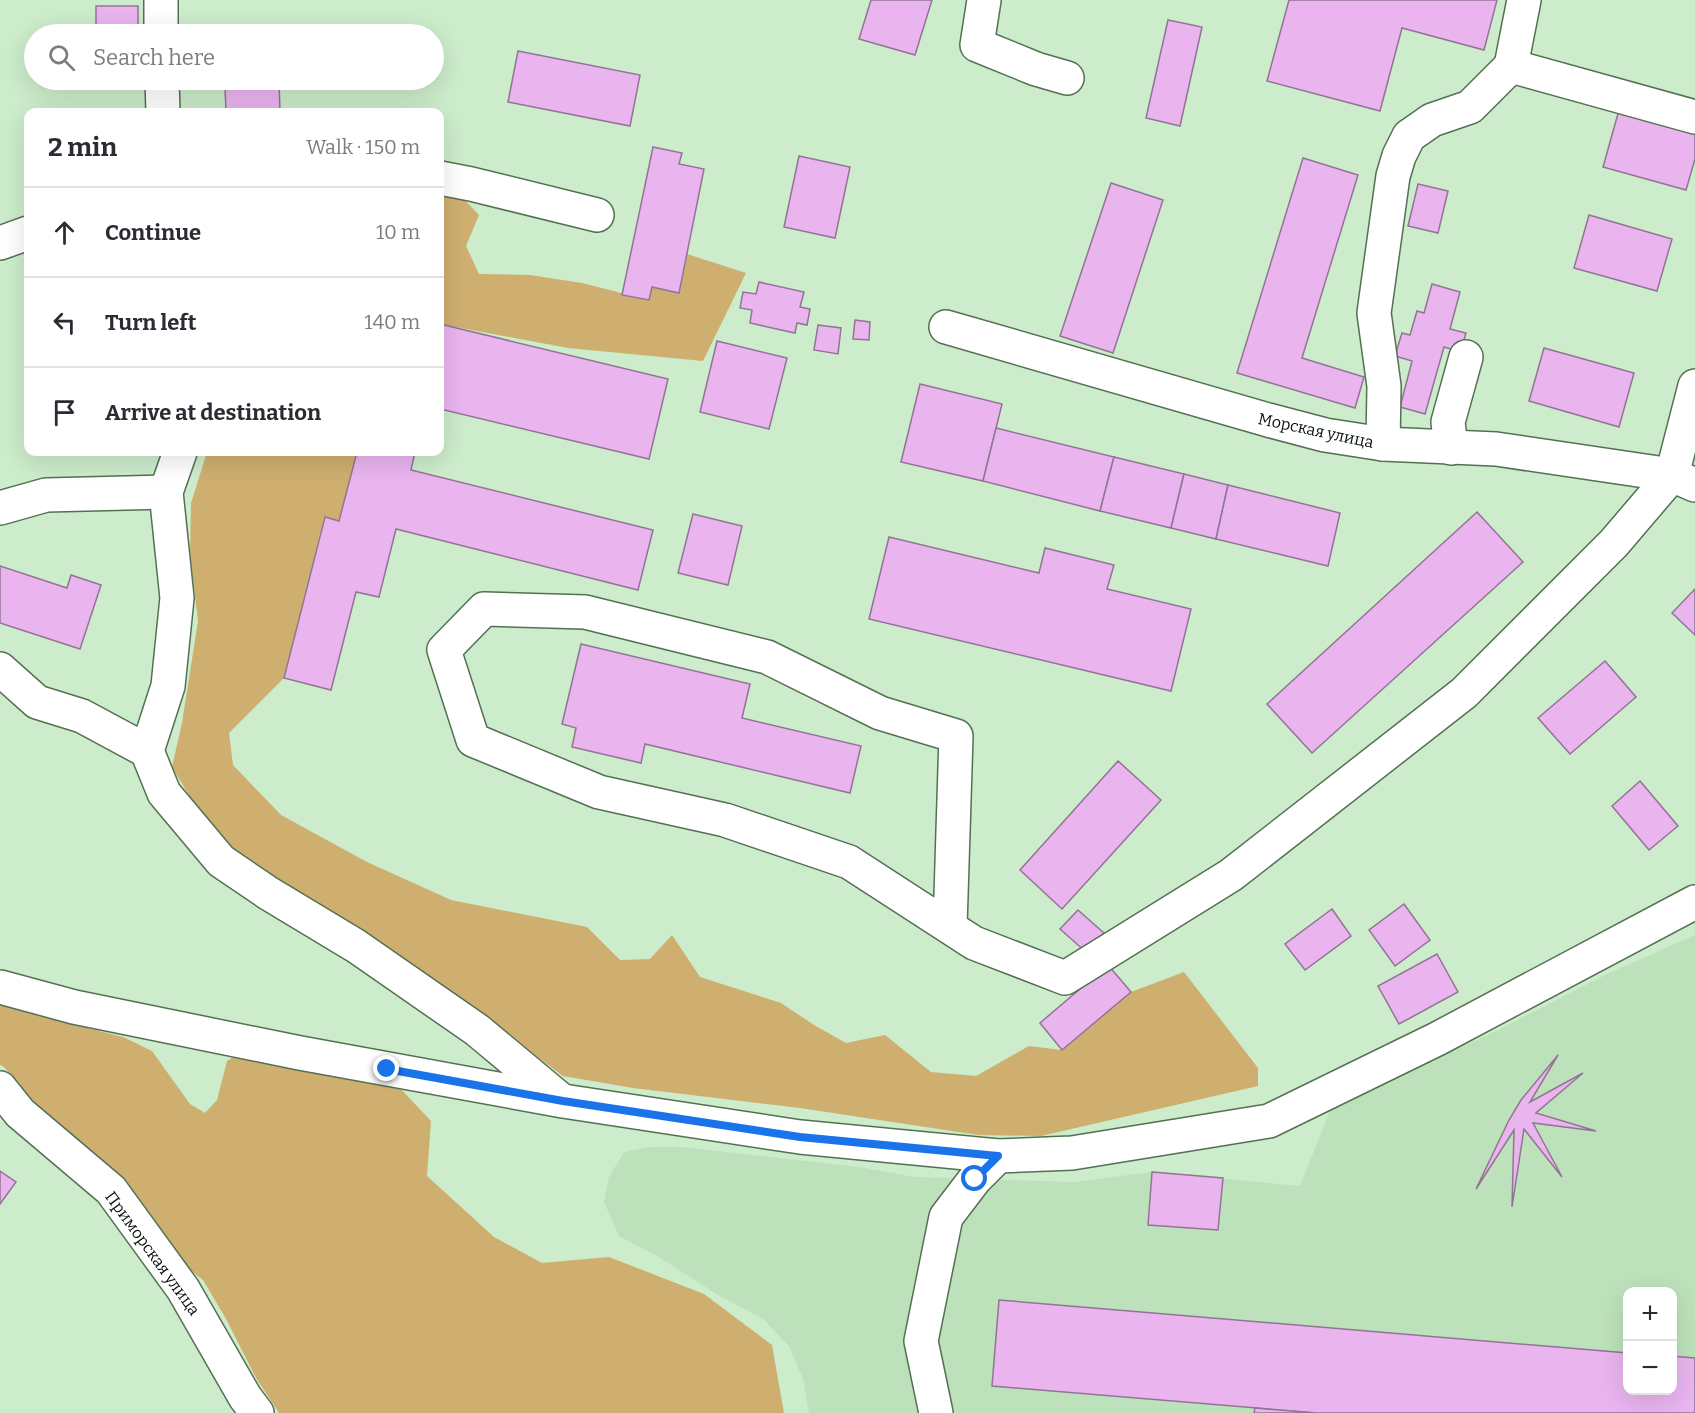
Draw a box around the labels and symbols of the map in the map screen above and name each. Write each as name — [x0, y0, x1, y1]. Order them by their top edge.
street label: Морская улица — [1256, 409, 1376, 452]
route end — [373, 1055, 399, 1081]
route start — [961, 1165, 987, 1191]
street label: Приморская улица — [101, 1188, 204, 1319]

